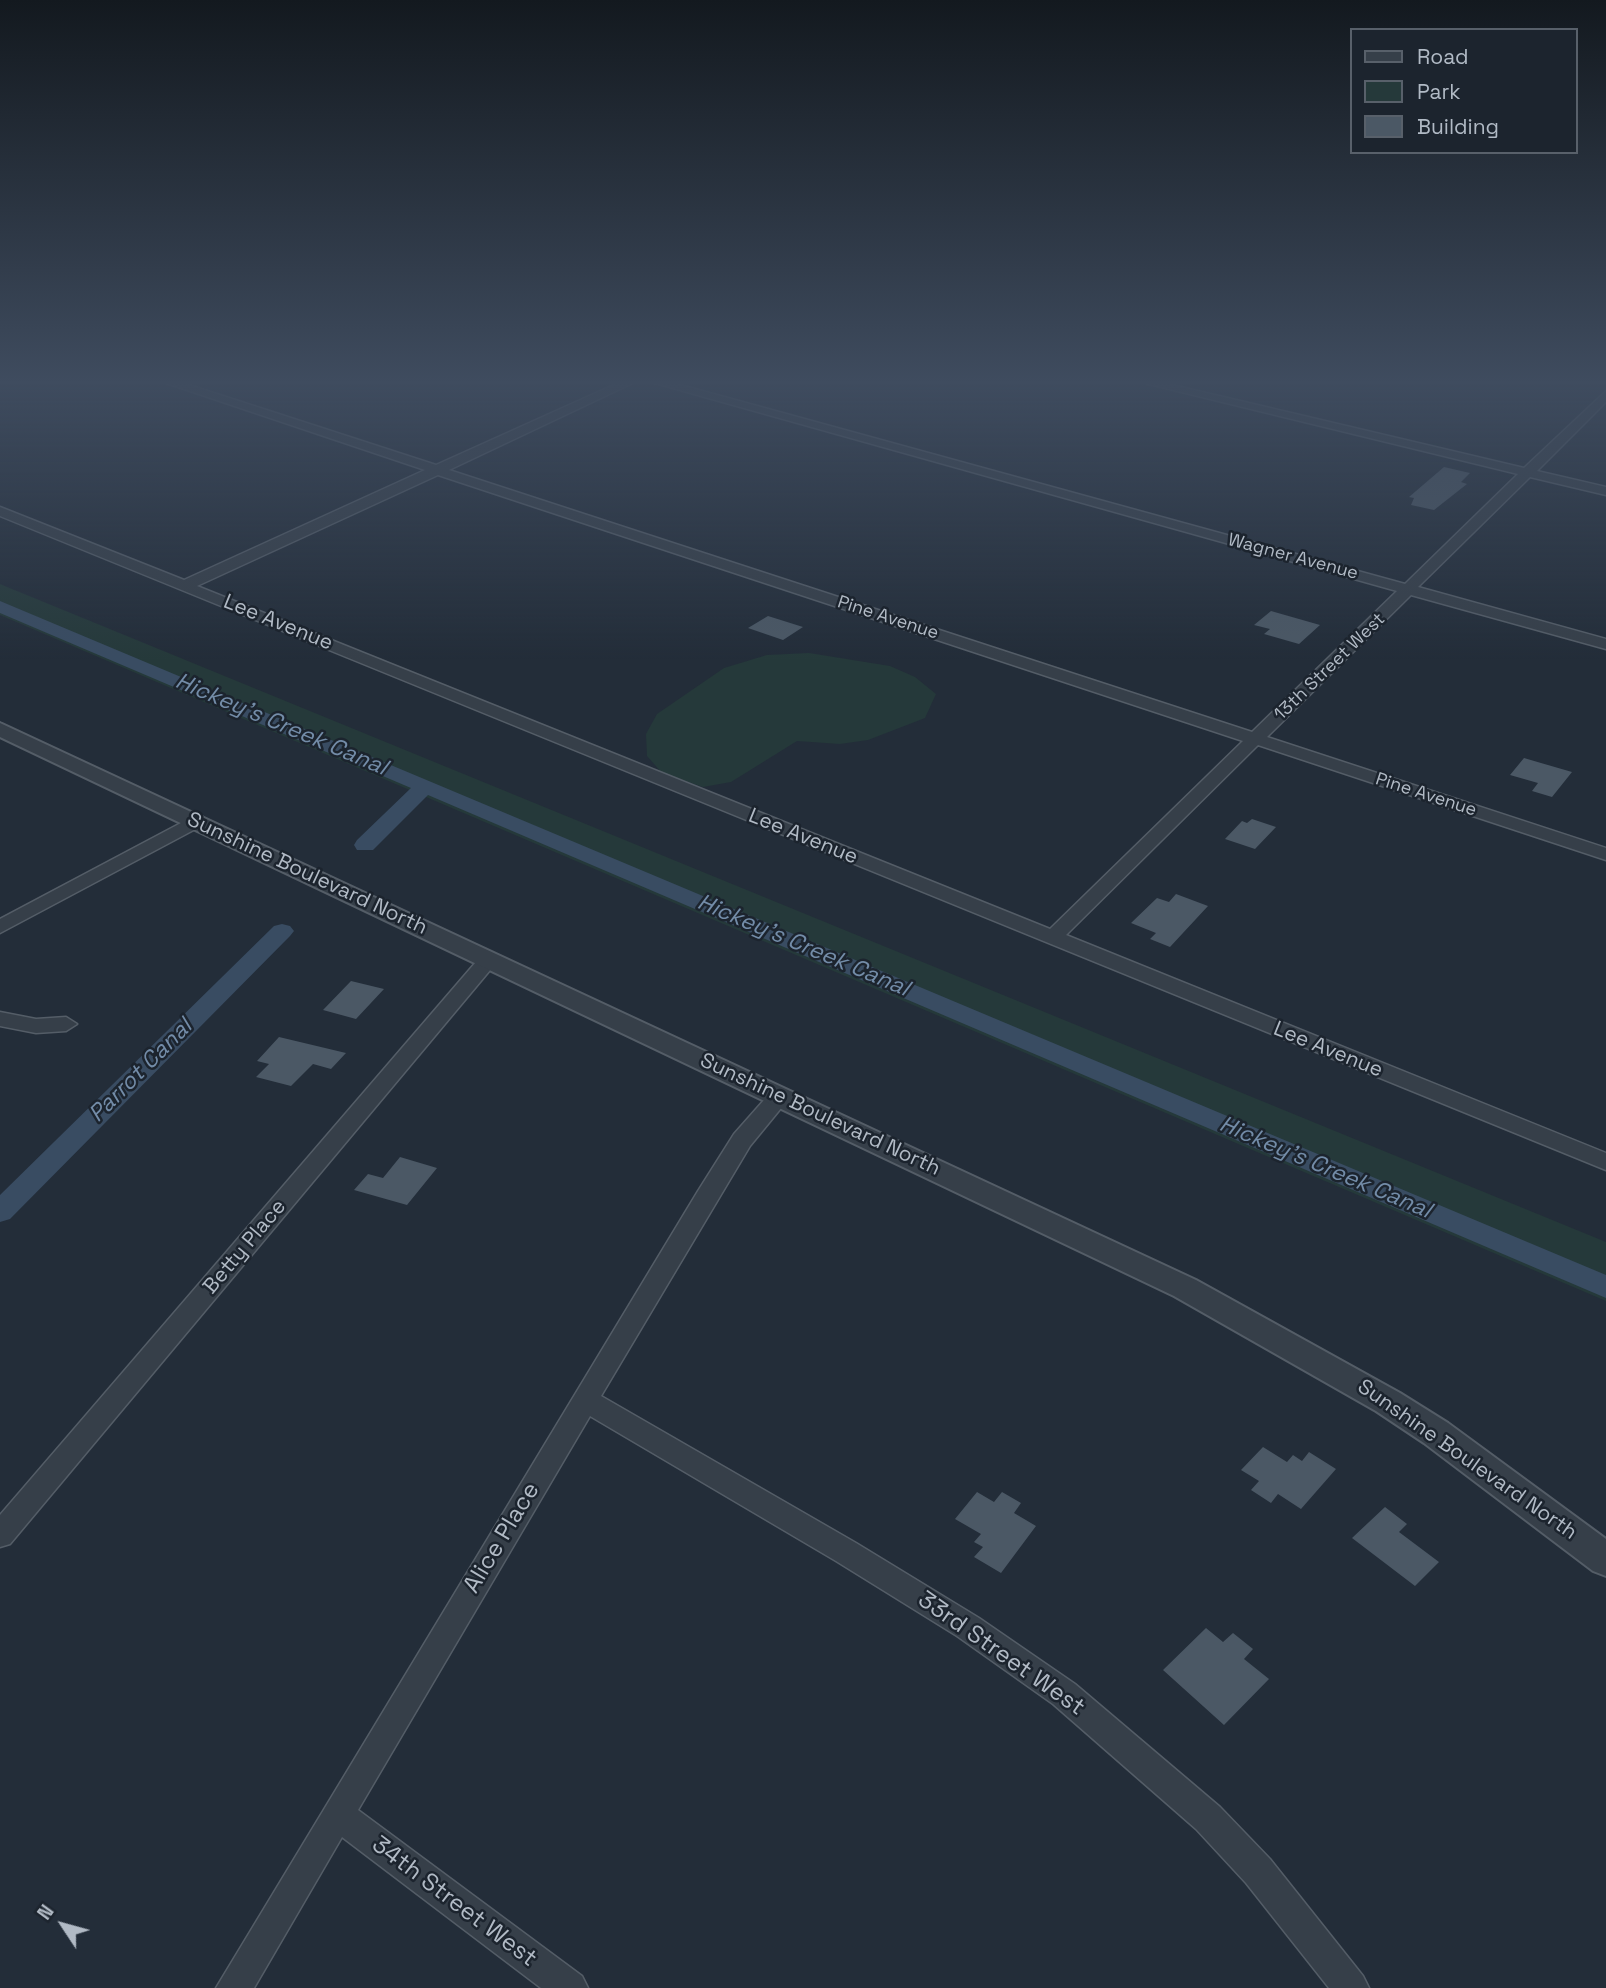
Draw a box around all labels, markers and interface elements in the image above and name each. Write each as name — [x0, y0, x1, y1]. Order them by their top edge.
legend — [1350, 28, 1578, 154]
text: Road — [1417, 43, 1469, 70]
text: Park — [1417, 78, 1461, 105]
text: Building — [1417, 113, 1499, 140]
street label: Wagner Avenue — [1226, 529, 1360, 585]
street label: Lee Avenue — [220, 590, 336, 656]
street label: Pine Avenue — [835, 591, 941, 645]
street label: 13th Street West — [1270, 609, 1390, 725]
water label: Hickey's Creek Canal — [171, 668, 391, 782]
street label: Pine Avenue — [1373, 768, 1479, 822]
street label: Lee Avenue — [745, 804, 861, 870]
street label: Sunshine Boulevard North — [183, 807, 431, 941]
water label: Hickey's Creek Canal — [693, 889, 913, 1003]
water label: Parrot Canal — [84, 1014, 198, 1128]
street label: Lee Avenue — [1270, 1017, 1386, 1083]
street label: Sunshine Boulevard North — [696, 1048, 944, 1182]
water label: Hickey's Creek Canal — [1215, 1111, 1435, 1225]
street label: Betty Place — [198, 1195, 292, 1299]
street label: Sunshine Boulevard North — [1352, 1374, 1582, 1546]
street label: Alice Place — [458, 1477, 546, 1599]
street label: 33rd Street West — [912, 1586, 1090, 1722]
street label: 34th Street West — [366, 1831, 542, 1973]
north arrow — [28, 1890, 98, 1960]
text: N — [32, 1900, 59, 1925]

